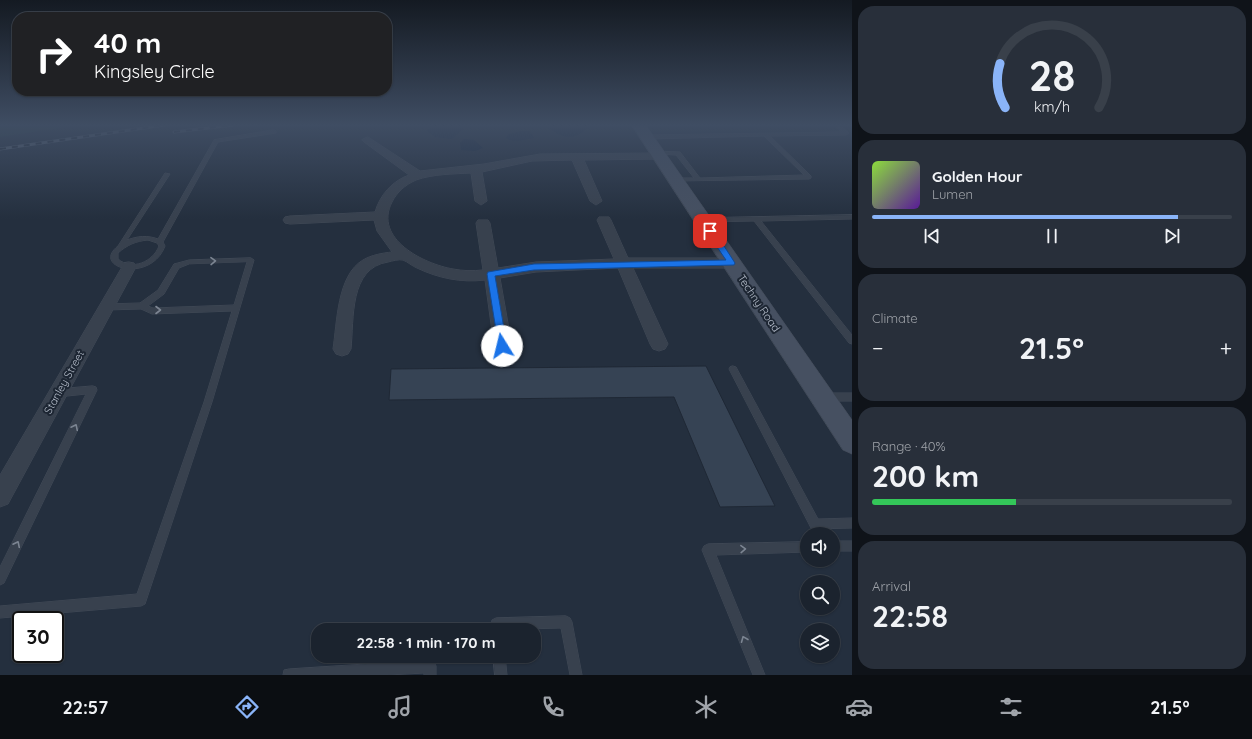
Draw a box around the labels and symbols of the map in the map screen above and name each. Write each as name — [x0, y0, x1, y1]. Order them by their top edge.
pin — [693, 214, 727, 248]
one-way arrow — [210, 257, 216, 265]
street label: Techny Road — [735, 272, 783, 334]
one-way arrow — [155, 306, 161, 314]
position arrow — [481, 325, 523, 367]
street label: Stanley Street — [41, 347, 87, 416]
one-way arrow — [70, 424, 78, 431]
one-way arrow — [12, 540, 20, 548]
one-way arrow — [740, 545, 746, 553]
speed limit sign: 30 — [12, 611, 64, 663]
one-way arrow — [741, 635, 749, 642]

